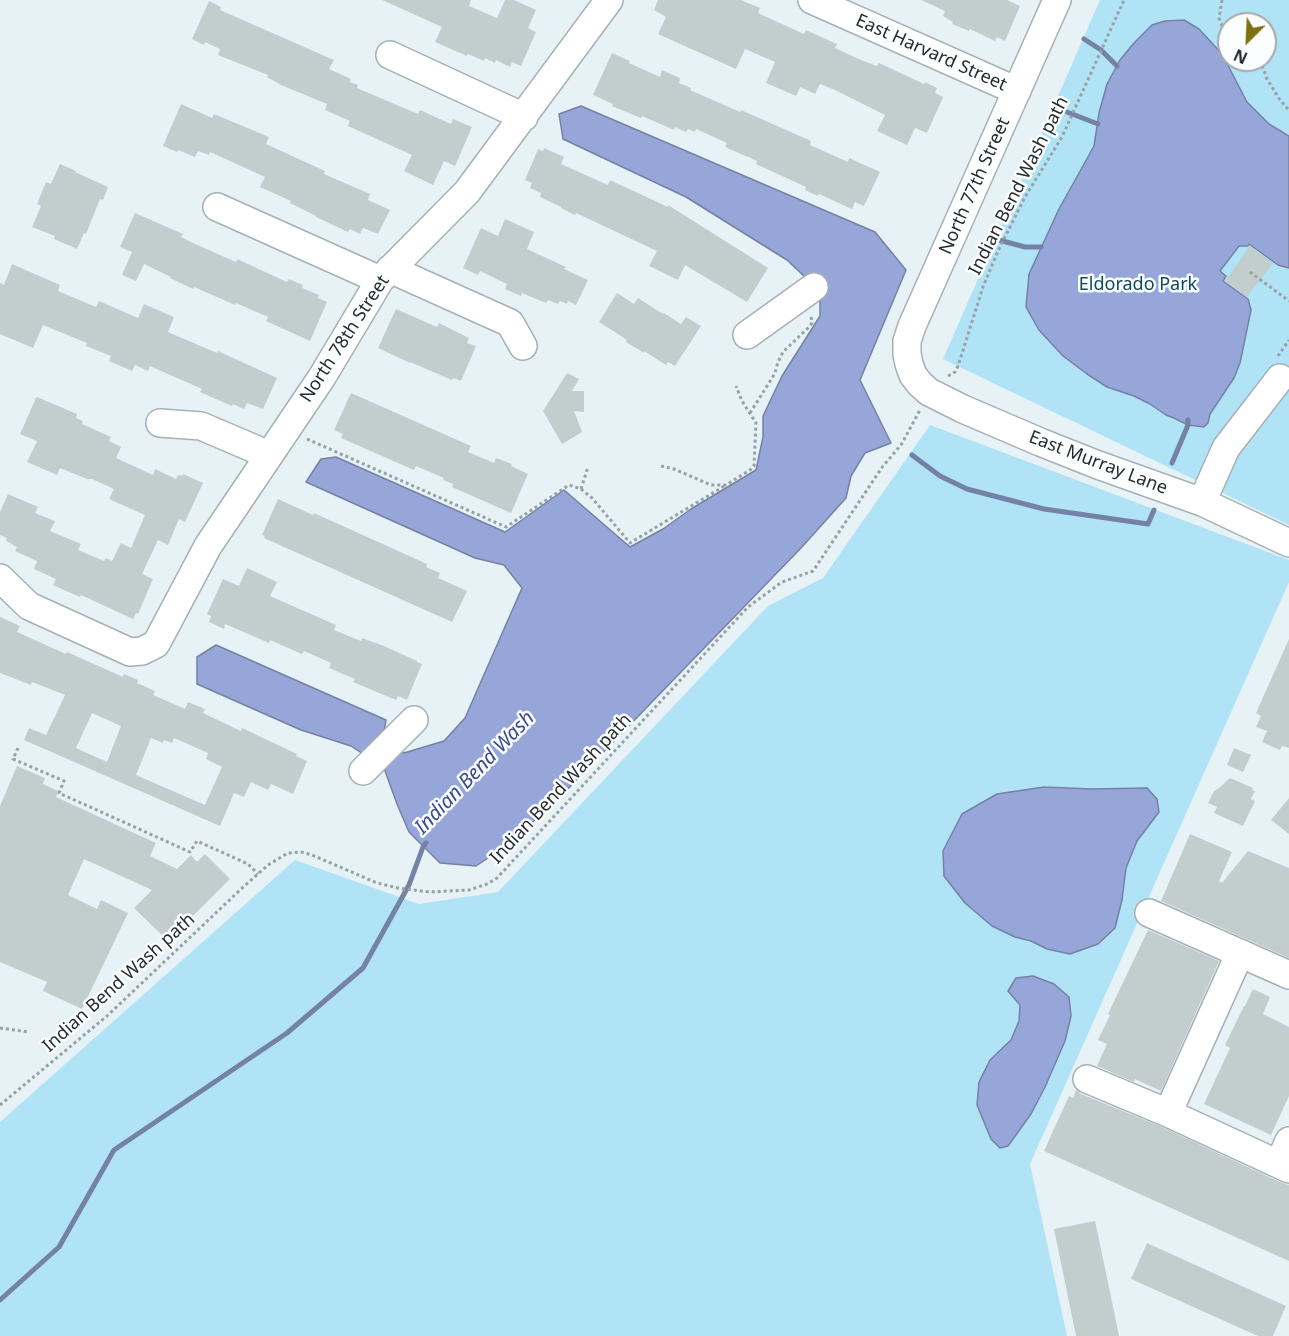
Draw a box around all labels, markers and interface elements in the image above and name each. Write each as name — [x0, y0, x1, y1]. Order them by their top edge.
street label: East Harvard Street — [852, 10, 1010, 96]
north arrow — [1217, 12, 1277, 72]
text: N — [1230, 44, 1251, 69]
street label: Indian Bend Wash path — [965, 93, 1073, 279]
street label: North 77th Street — [935, 114, 1015, 258]
street label: North 78th Street — [296, 271, 394, 407]
park label: Eldorado Park — [1079, 274, 1197, 296]
street label: East Murray Lane — [1026, 427, 1170, 499]
water label: Indian Bend Wash — [410, 707, 540, 839]
street label: Indian Bend Wash path — [486, 710, 636, 868]
street label: Indian Bend Wash path — [38, 909, 200, 1057]

